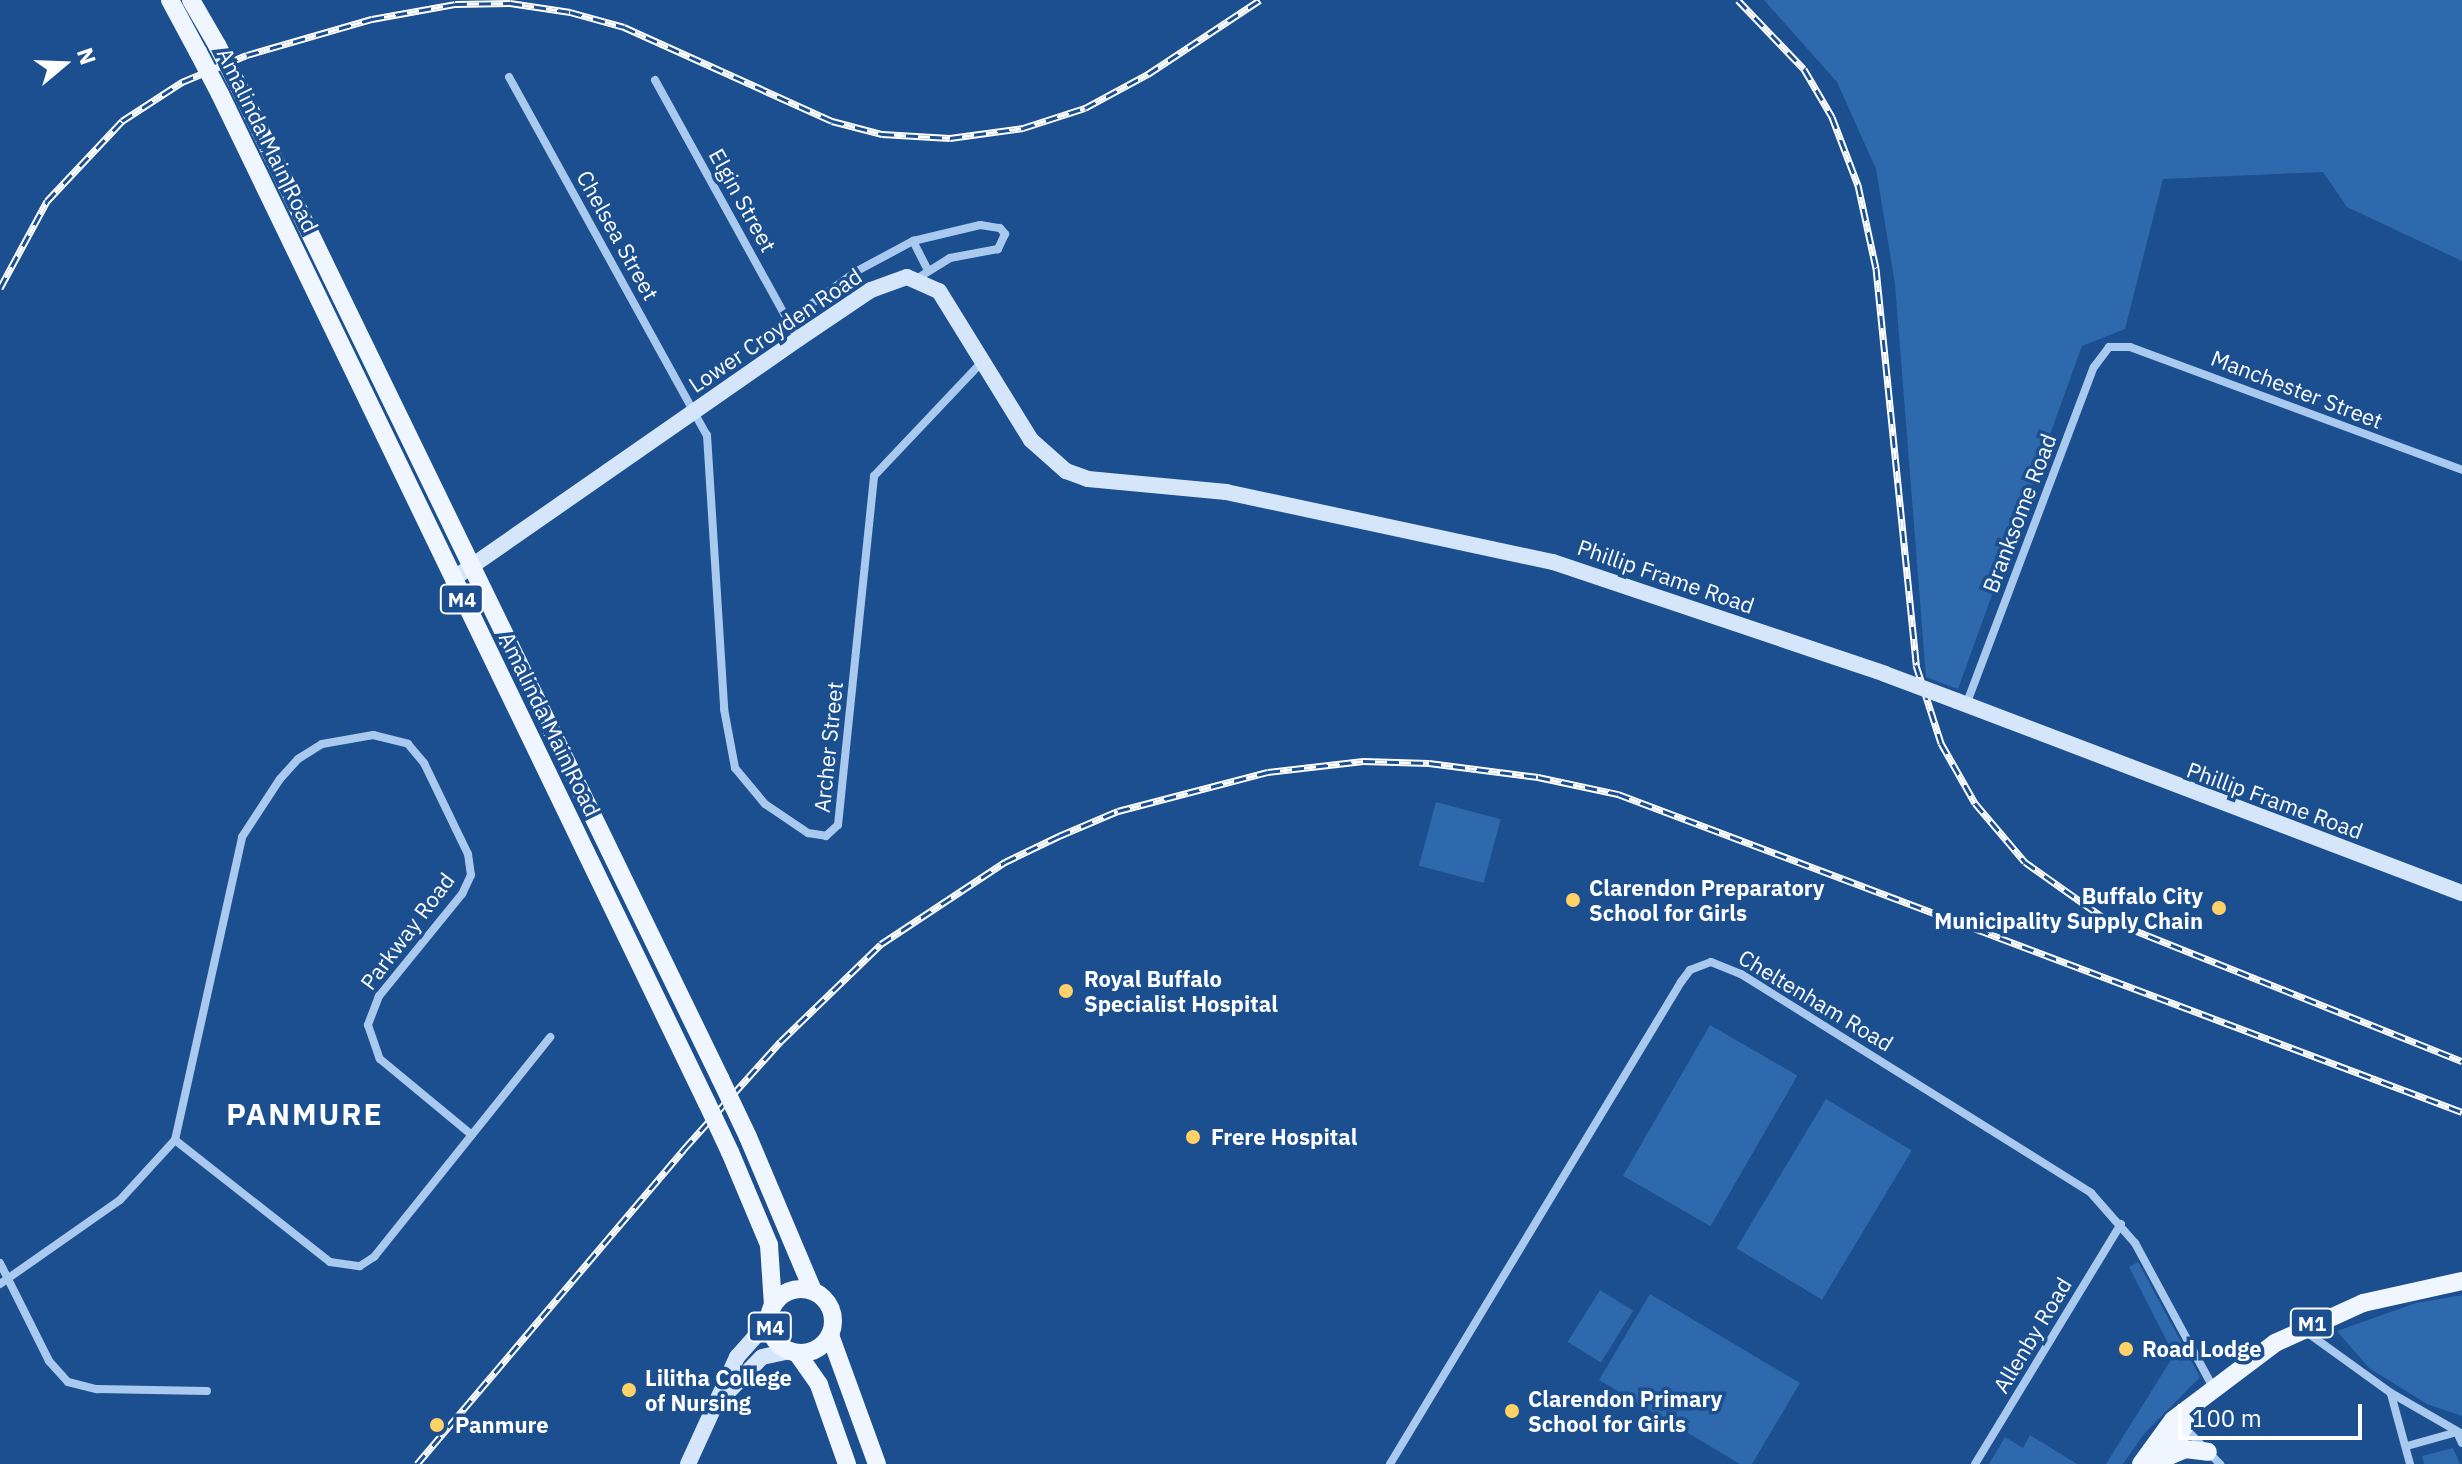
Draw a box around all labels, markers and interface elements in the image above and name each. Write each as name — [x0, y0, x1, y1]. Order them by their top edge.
north arrow — [24, 24, 104, 104]
street label: Amalinda Main Road — [212, 43, 324, 237]
text: N — [71, 44, 103, 68]
street label: Elgin Street — [704, 144, 782, 256]
street label: Chelsea Street — [571, 165, 665, 305]
street label: Lower Croyden Road — [683, 262, 867, 398]
street label: Manchester Street — [2207, 344, 2387, 434]
street label: Branksome Road — [1977, 430, 2061, 596]
street label: Phillip Frame Road — [1574, 533, 1758, 619]
road number: M4 — [438, 583, 486, 615]
street label: Amalinda Main Road — [494, 627, 606, 821]
street label: Archer Street — [808, 680, 848, 814]
street label: Phillip Frame Road — [2183, 756, 2367, 844]
street label: Parkway Road — [354, 867, 460, 995]
place label: Clarendon Preparatory School for Girls — [1589, 874, 1825, 926]
place label: Buffalo City Municipality Supply Chain — [1934, 882, 2203, 934]
marker: Clarendon Preparatory School for Girls — [1564, 891, 1582, 909]
marker: Buffalo City Municipality Supply Chain — [2210, 899, 2228, 917]
street label: Cheltenham Road — [1734, 943, 1898, 1057]
place label: Royal Buffalo Specialist Hospital — [1084, 965, 1278, 1016]
marker: Royal Buffalo Specialist Hospital — [1055, 980, 1077, 1002]
district label: PANMURE — [226, 1096, 384, 1132]
place label: Frere Hospital — [1211, 1124, 1357, 1150]
marker: Frere Hospital — [1182, 1126, 1204, 1148]
street label: Allenby Road — [1987, 1273, 2077, 1397]
road number: M1 — [2288, 1307, 2336, 1339]
road number: M4 — [746, 1311, 794, 1343]
place label: Road Lodge — [2142, 1336, 2262, 1362]
marker: Road Lodge — [2117, 1340, 2135, 1358]
place label: Lilitha College of Nursing — [645, 1364, 792, 1416]
marker: Lilitha College of Nursing — [620, 1381, 638, 1399]
place label: Clarendon Primary School for Girls — [1528, 1385, 1722, 1436]
scale bar — [2182, 1388, 2366, 1438]
marker: Clarendon Primary School for Girls — [1503, 1402, 1521, 1420]
text: 100 m — [2192, 1402, 2262, 1434]
place label: Panmure — [455, 1412, 549, 1438]
marker: Panmure — [426, 1414, 448, 1436]

